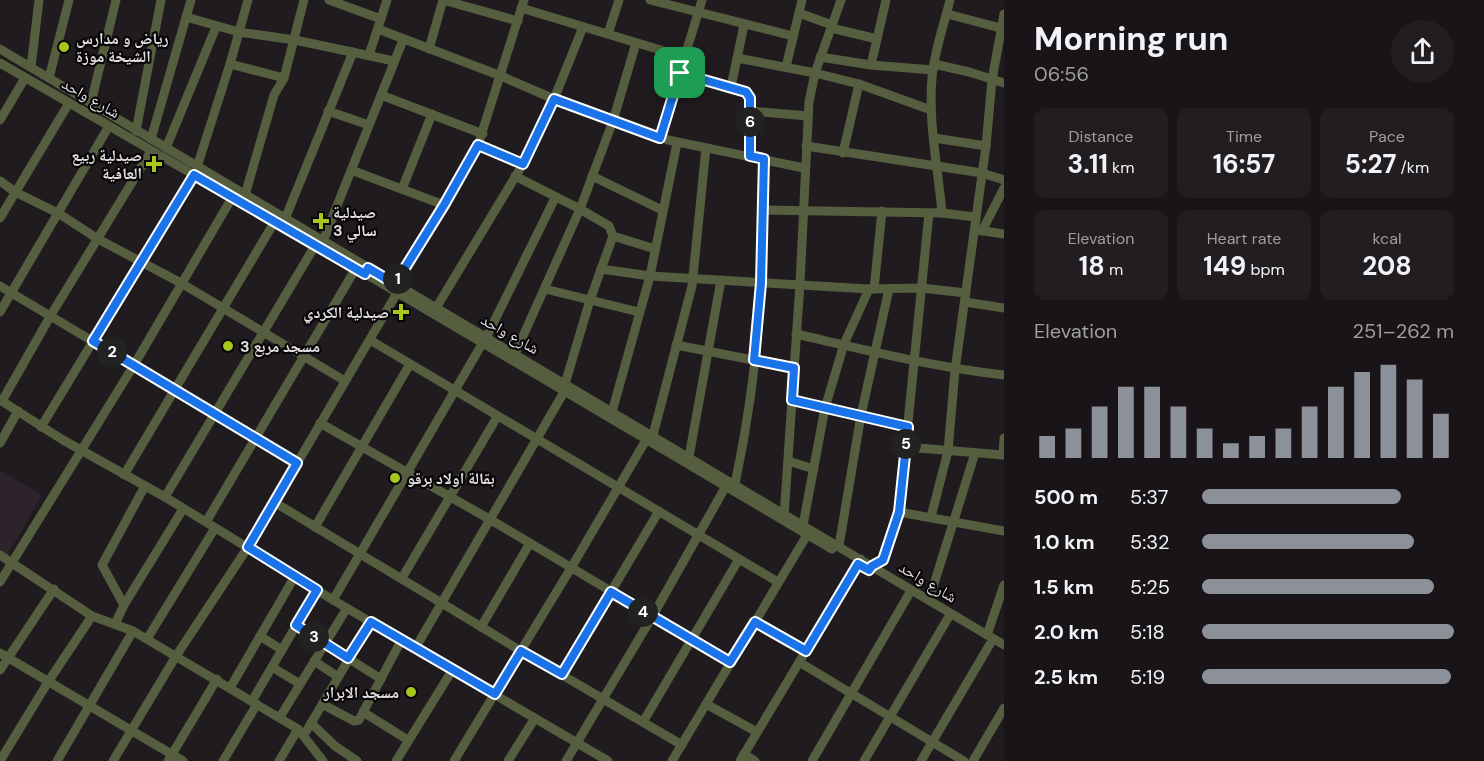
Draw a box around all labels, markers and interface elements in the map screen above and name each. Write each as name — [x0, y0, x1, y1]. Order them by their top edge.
text: Morning run — [1034, 17, 1228, 60]
button: share — [1391, 20, 1454, 83]
place label: رياض و مدارس الشيخة موزة — [76, 28, 169, 67]
marker: رياض و مدارس الشيخة موزة — [57, 40, 71, 54]
pin — [654, 47, 705, 98]
icon: arrive — [663, 56, 696, 89]
text: 06:56 — [1034, 61, 1089, 87]
street label: شارع واحد — [58, 73, 124, 123]
pin: 6 — [735, 107, 765, 137]
text: 6 — [745, 111, 755, 132]
text: Distance — [1069, 126, 1133, 147]
text: Time — [1226, 126, 1262, 147]
text: Pace — [1369, 126, 1405, 147]
place label: صيدلية ربيع العافية — [71, 145, 142, 184]
text: 3.11 — [1068, 147, 1108, 181]
text: 16:57 — [1213, 147, 1275, 181]
text: 5:27 — [1345, 147, 1396, 181]
marker: صيدلية ربيع العافية — [147, 157, 161, 171]
text: km — [1108, 157, 1134, 178]
text: /km — [1396, 157, 1429, 178]
place label: صيدلية سالي 3 — [333, 202, 377, 242]
marker: صيدلية سالي 3 — [314, 214, 328, 228]
text: Elevation — [1068, 228, 1134, 249]
text: Heart rate — [1207, 228, 1281, 249]
text: kcal — [1373, 228, 1401, 249]
text: 18 — [1079, 249, 1105, 283]
text: 149 — [1203, 249, 1246, 283]
text: 208 — [1362, 249, 1412, 283]
text: m — [1105, 259, 1123, 280]
text: bpm — [1246, 259, 1285, 280]
pin: 1 — [383, 264, 413, 294]
text: 1 — [395, 268, 401, 289]
place label: صيدلية الكردي — [303, 302, 389, 324]
marker: صيدلية الكردي — [394, 305, 408, 319]
street label: شارع واحد — [477, 309, 543, 359]
text: Elevation — [1034, 318, 1117, 344]
text: 251–262 m — [1352, 318, 1454, 344]
place label: مسجد مربع 3 — [240, 336, 320, 357]
pin: 2 — [97, 337, 127, 367]
marker: مسجد مربع 3 — [221, 339, 235, 353]
text: 2 — [107, 341, 117, 362]
pin: 5 — [891, 429, 921, 459]
text: 5 — [901, 433, 911, 454]
place label: بقالة اولاد برقو — [407, 468, 495, 489]
marker: بقالة اولاد برقو — [388, 471, 402, 485]
text: 500 m — [1034, 484, 1098, 510]
text: 5:37 — [1130, 484, 1168, 510]
text: 1.0 km — [1034, 529, 1095, 555]
text: 5:32 — [1130, 529, 1170, 555]
street label: شارع واحد — [895, 557, 961, 607]
text: 1.5 km — [1034, 574, 1094, 600]
text: 5:25 — [1130, 574, 1170, 600]
pin: 4 — [628, 597, 658, 627]
text: 4 — [638, 601, 648, 622]
text: 2.0 km — [1034, 619, 1099, 645]
text: 5:18 — [1130, 619, 1165, 645]
pin: 3 — [299, 622, 329, 652]
text: 3 — [309, 626, 319, 647]
text: 2.5 km — [1034, 664, 1098, 690]
text: 5:19 — [1130, 664, 1165, 690]
place label: مسجد الابرار — [323, 682, 399, 703]
marker: مسجد الابرار — [404, 685, 418, 699]

